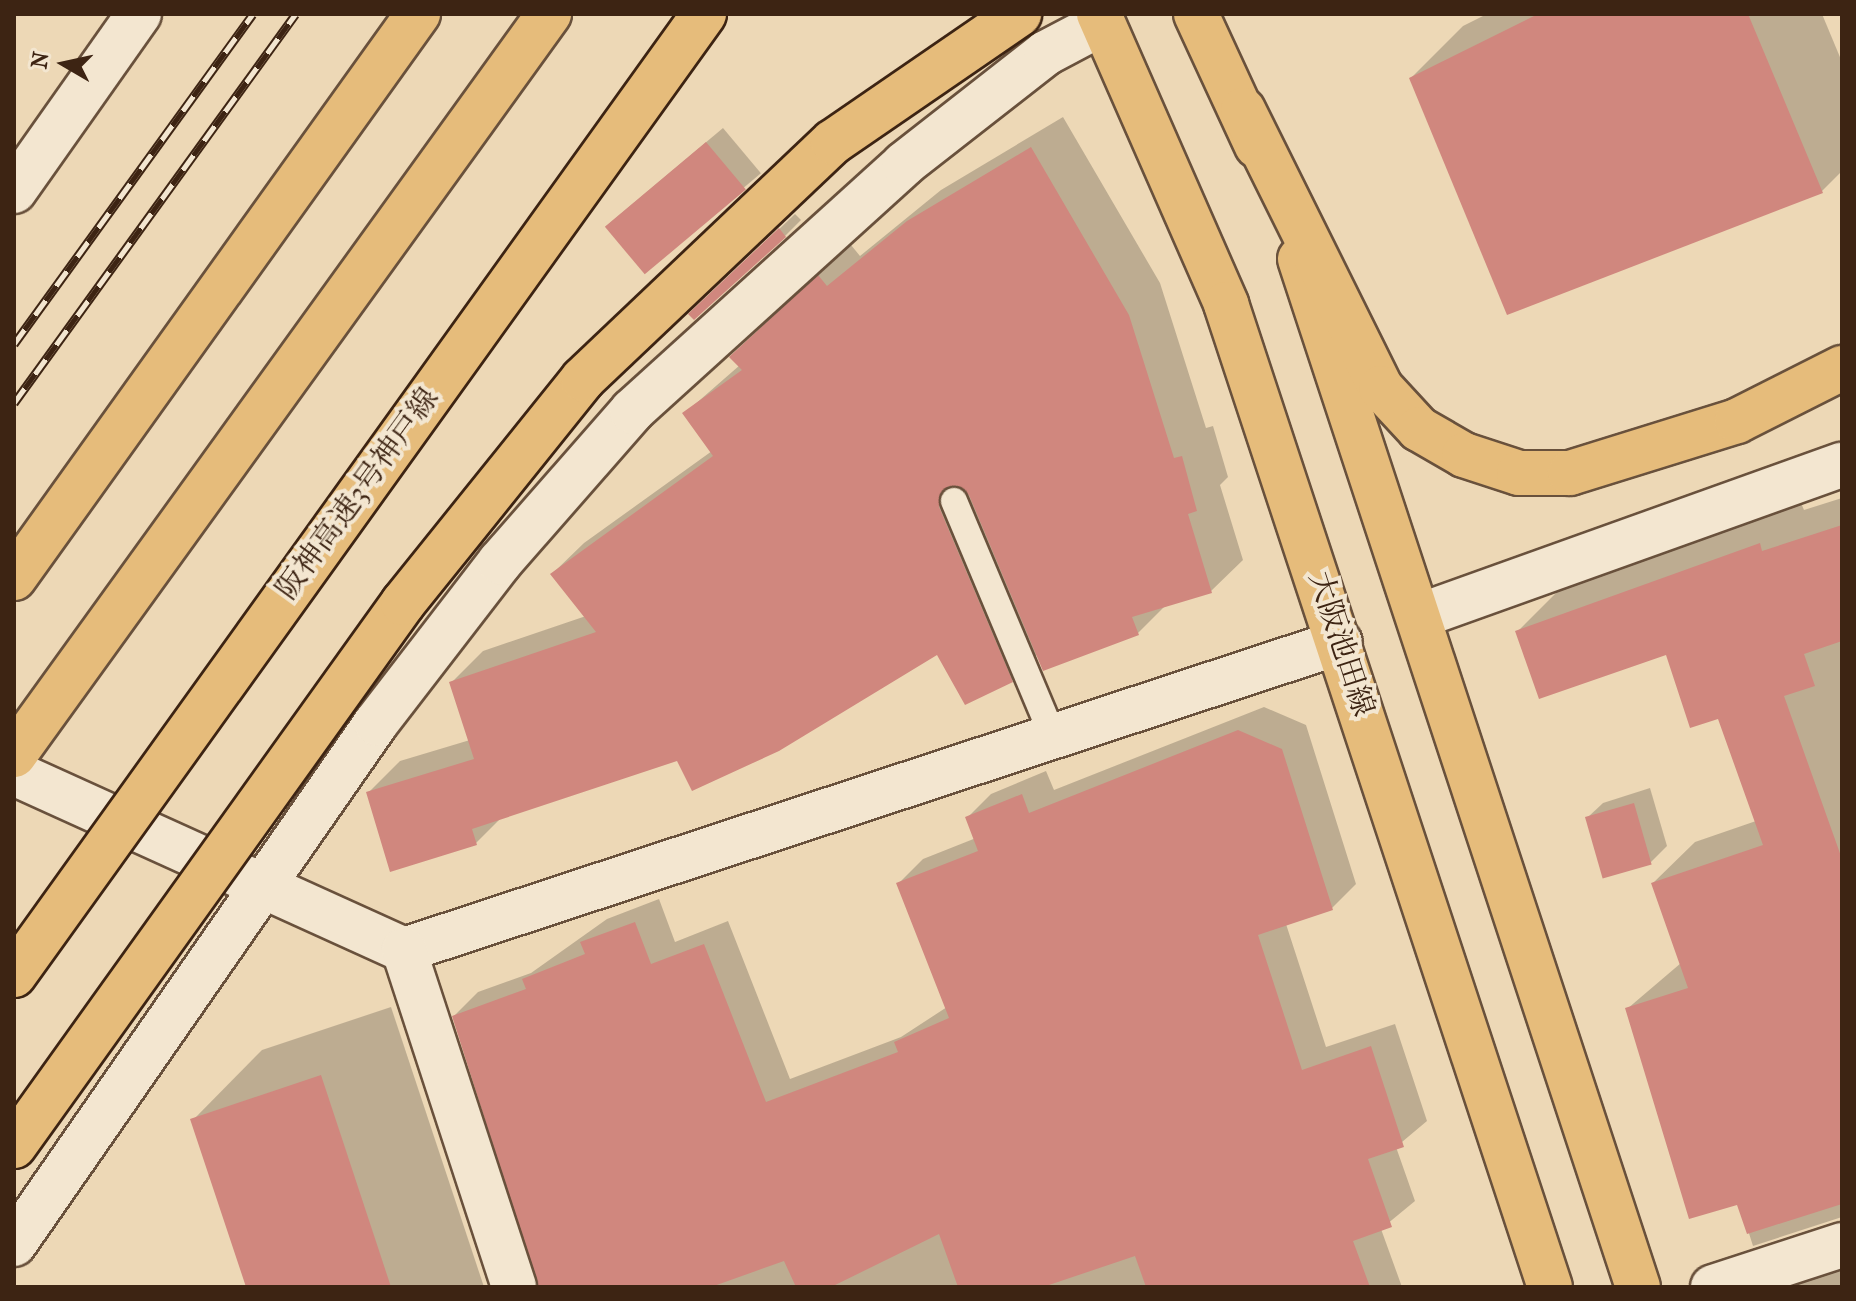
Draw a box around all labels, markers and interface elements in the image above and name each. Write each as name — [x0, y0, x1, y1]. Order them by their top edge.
north arrow — [24, 24, 104, 104]
text: N — [26, 50, 54, 71]
street label: 阪神高速3号神戸線 — [269, 381, 447, 607]
street label: 大阪池田線 — [1301, 567, 1381, 721]

